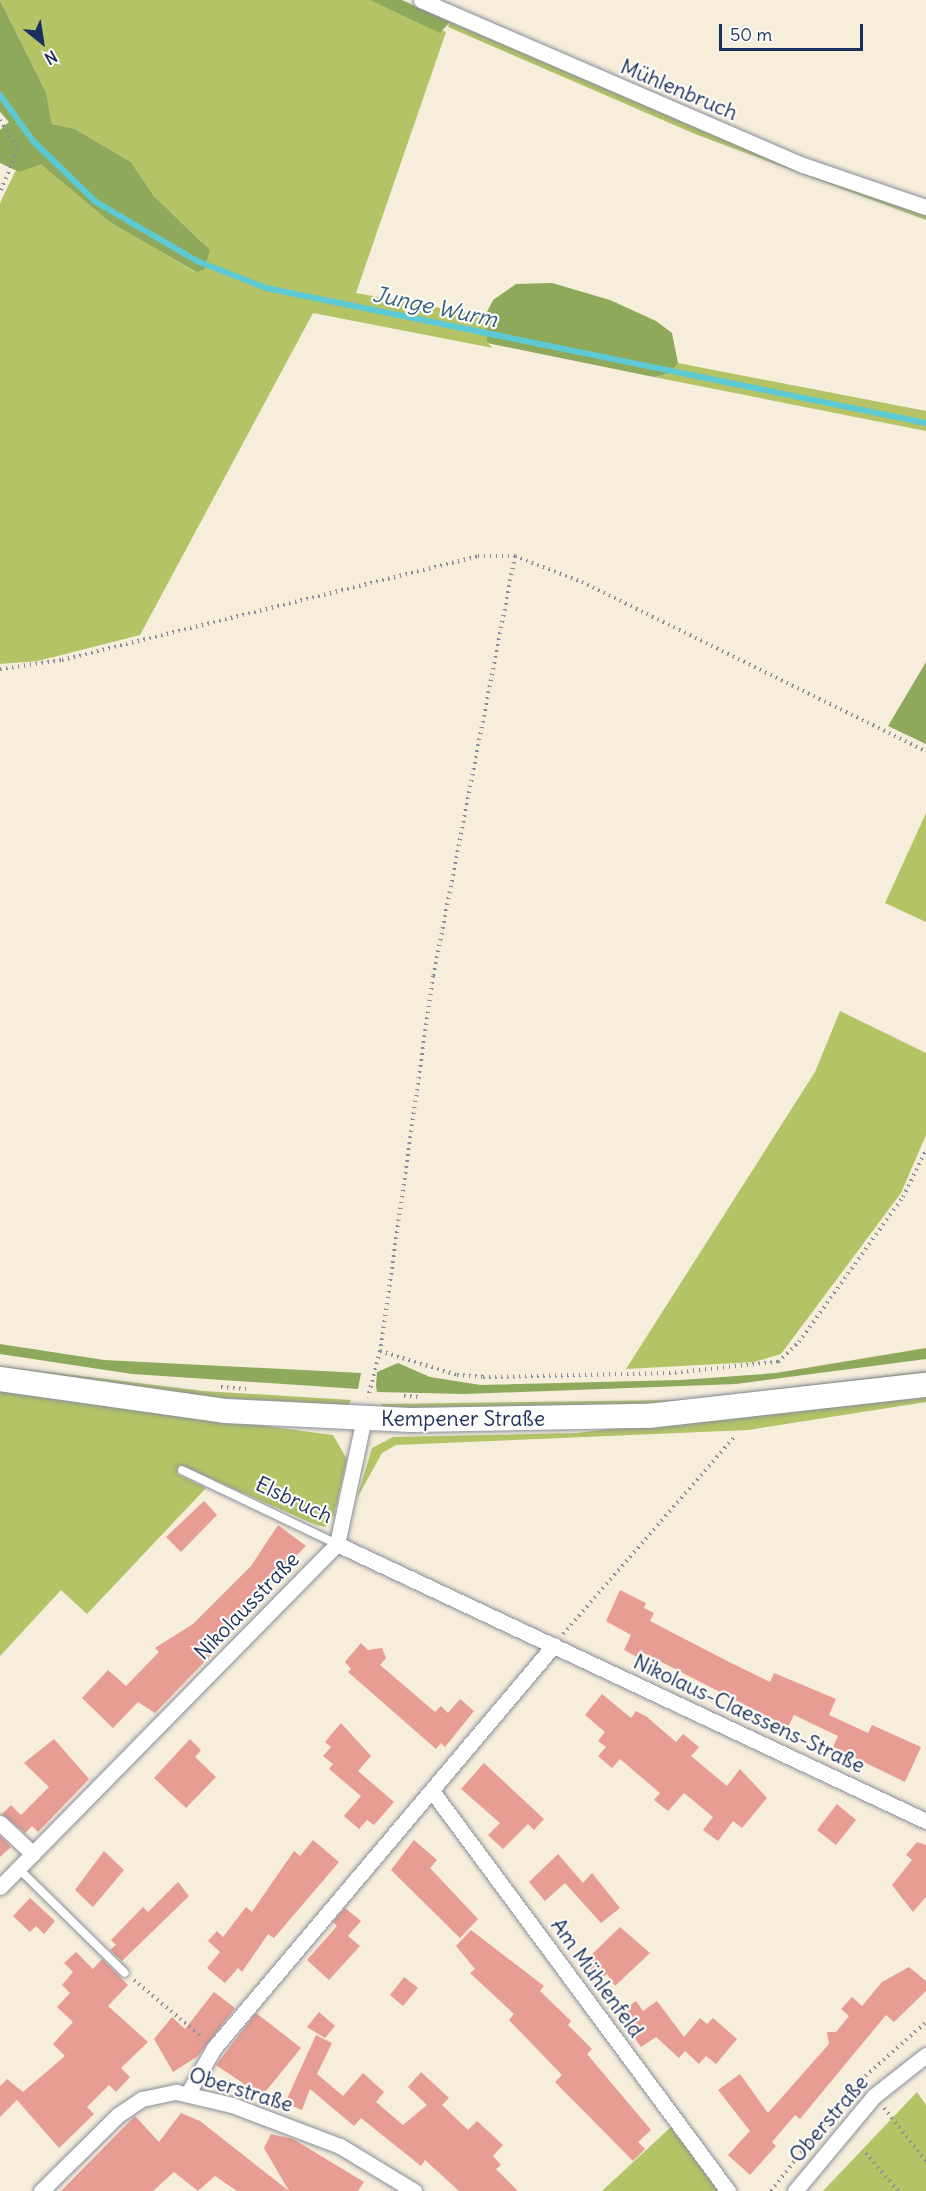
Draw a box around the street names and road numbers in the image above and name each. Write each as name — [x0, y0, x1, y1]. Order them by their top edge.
street label: Mühlenbruch — [617, 54, 741, 126]
street label: Kempener Straße — [381, 1406, 545, 1432]
street label: Elsbruch — [252, 1471, 336, 1529]
street label: Nikolausstraße — [189, 1547, 305, 1665]
street label: Nikolaus-Claessens-Straße — [629, 1649, 869, 1779]
street label: Am Mühlenfeld — [545, 1914, 649, 2042]
street label: Oberstraße — [186, 2062, 296, 2118]
street label: Oberstraße — [784, 2070, 874, 2168]

